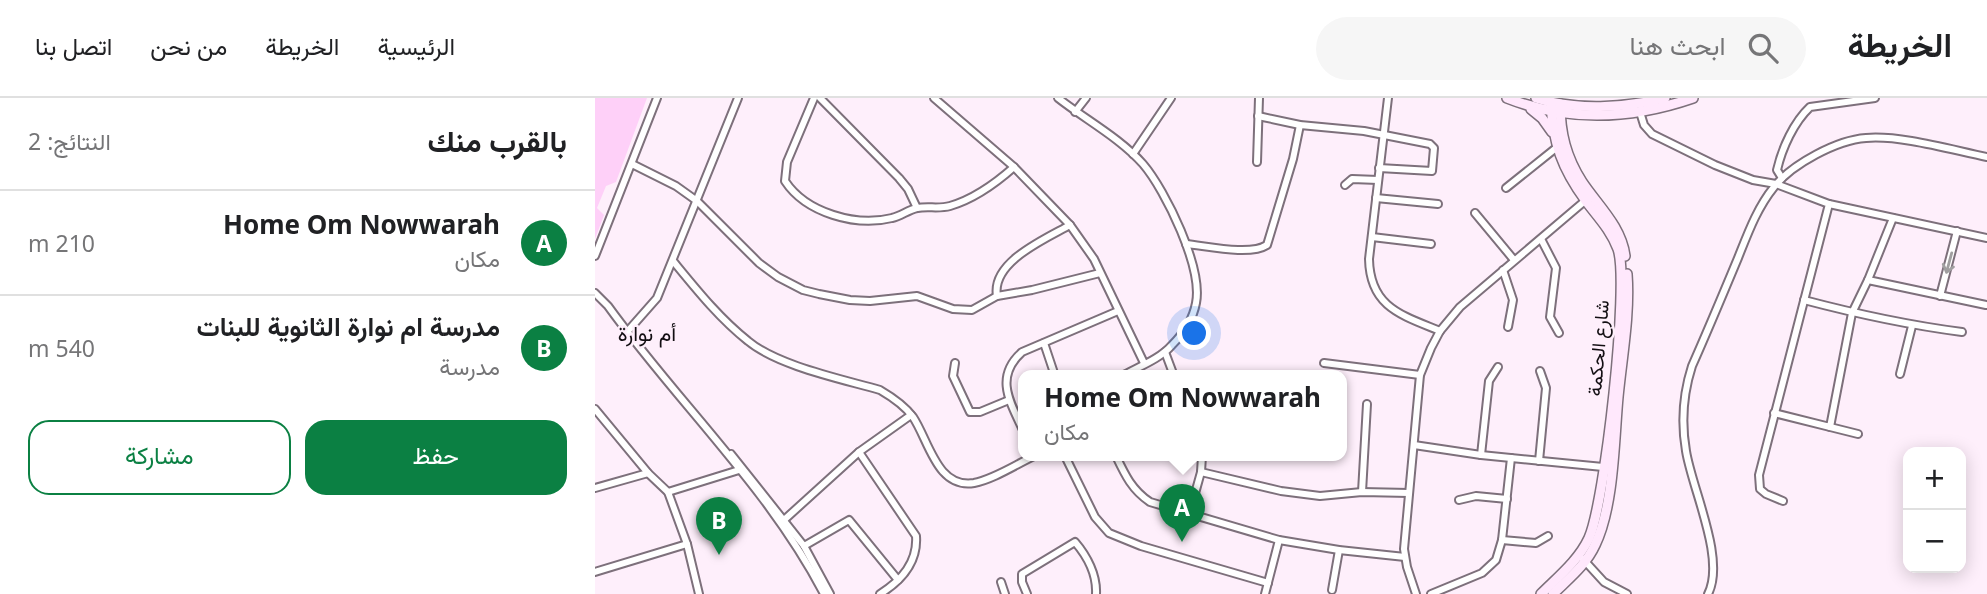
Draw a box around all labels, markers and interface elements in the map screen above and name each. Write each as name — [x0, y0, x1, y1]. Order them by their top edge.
search box — [1316, 17, 1806, 80]
text: الخريطة — [1848, 22, 1952, 67]
text: ابحث هنا — [1630, 27, 1726, 63]
text: اتصل بنا — [35, 29, 112, 62]
text: من نحن — [150, 29, 227, 62]
text: الخريطة — [265, 29, 339, 62]
text: الرئيسية — [377, 29, 455, 62]
icon: search — [1744, 29, 1782, 67]
text: بالقرب منك — [427, 120, 567, 161]
text: النتائج: 2 — [28, 125, 111, 157]
text: Home Om Nowwarah — [223, 206, 500, 242]
text: 210 m — [28, 227, 95, 259]
text: A — [536, 227, 552, 259]
text: مكان — [454, 242, 500, 274]
one-way arrow — [1941, 252, 1954, 274]
street label: شارع الحكمة — [1581, 299, 1615, 397]
text: مدرسة ام نوارة الثانوية للبنات — [196, 308, 500, 344]
your location — [1177, 316, 1211, 350]
district label: أم نوارة — [618, 319, 676, 348]
text: 540 m — [28, 332, 95, 364]
text: B — [536, 332, 552, 364]
text: مدرسة — [439, 350, 500, 382]
popup — [1018, 370, 1347, 461]
text: Home Om Nowwarah — [1044, 379, 1321, 415]
text: مكان — [1044, 415, 1090, 447]
button: مشاركة — [28, 420, 291, 495]
button: حفظ — [305, 420, 567, 495]
map controls — [1903, 447, 1966, 573]
button: + — [1903, 447, 1966, 510]
pin: A — [1159, 484, 1205, 542]
pin: B — [696, 497, 742, 555]
button: − — [1903, 510, 1966, 573]

